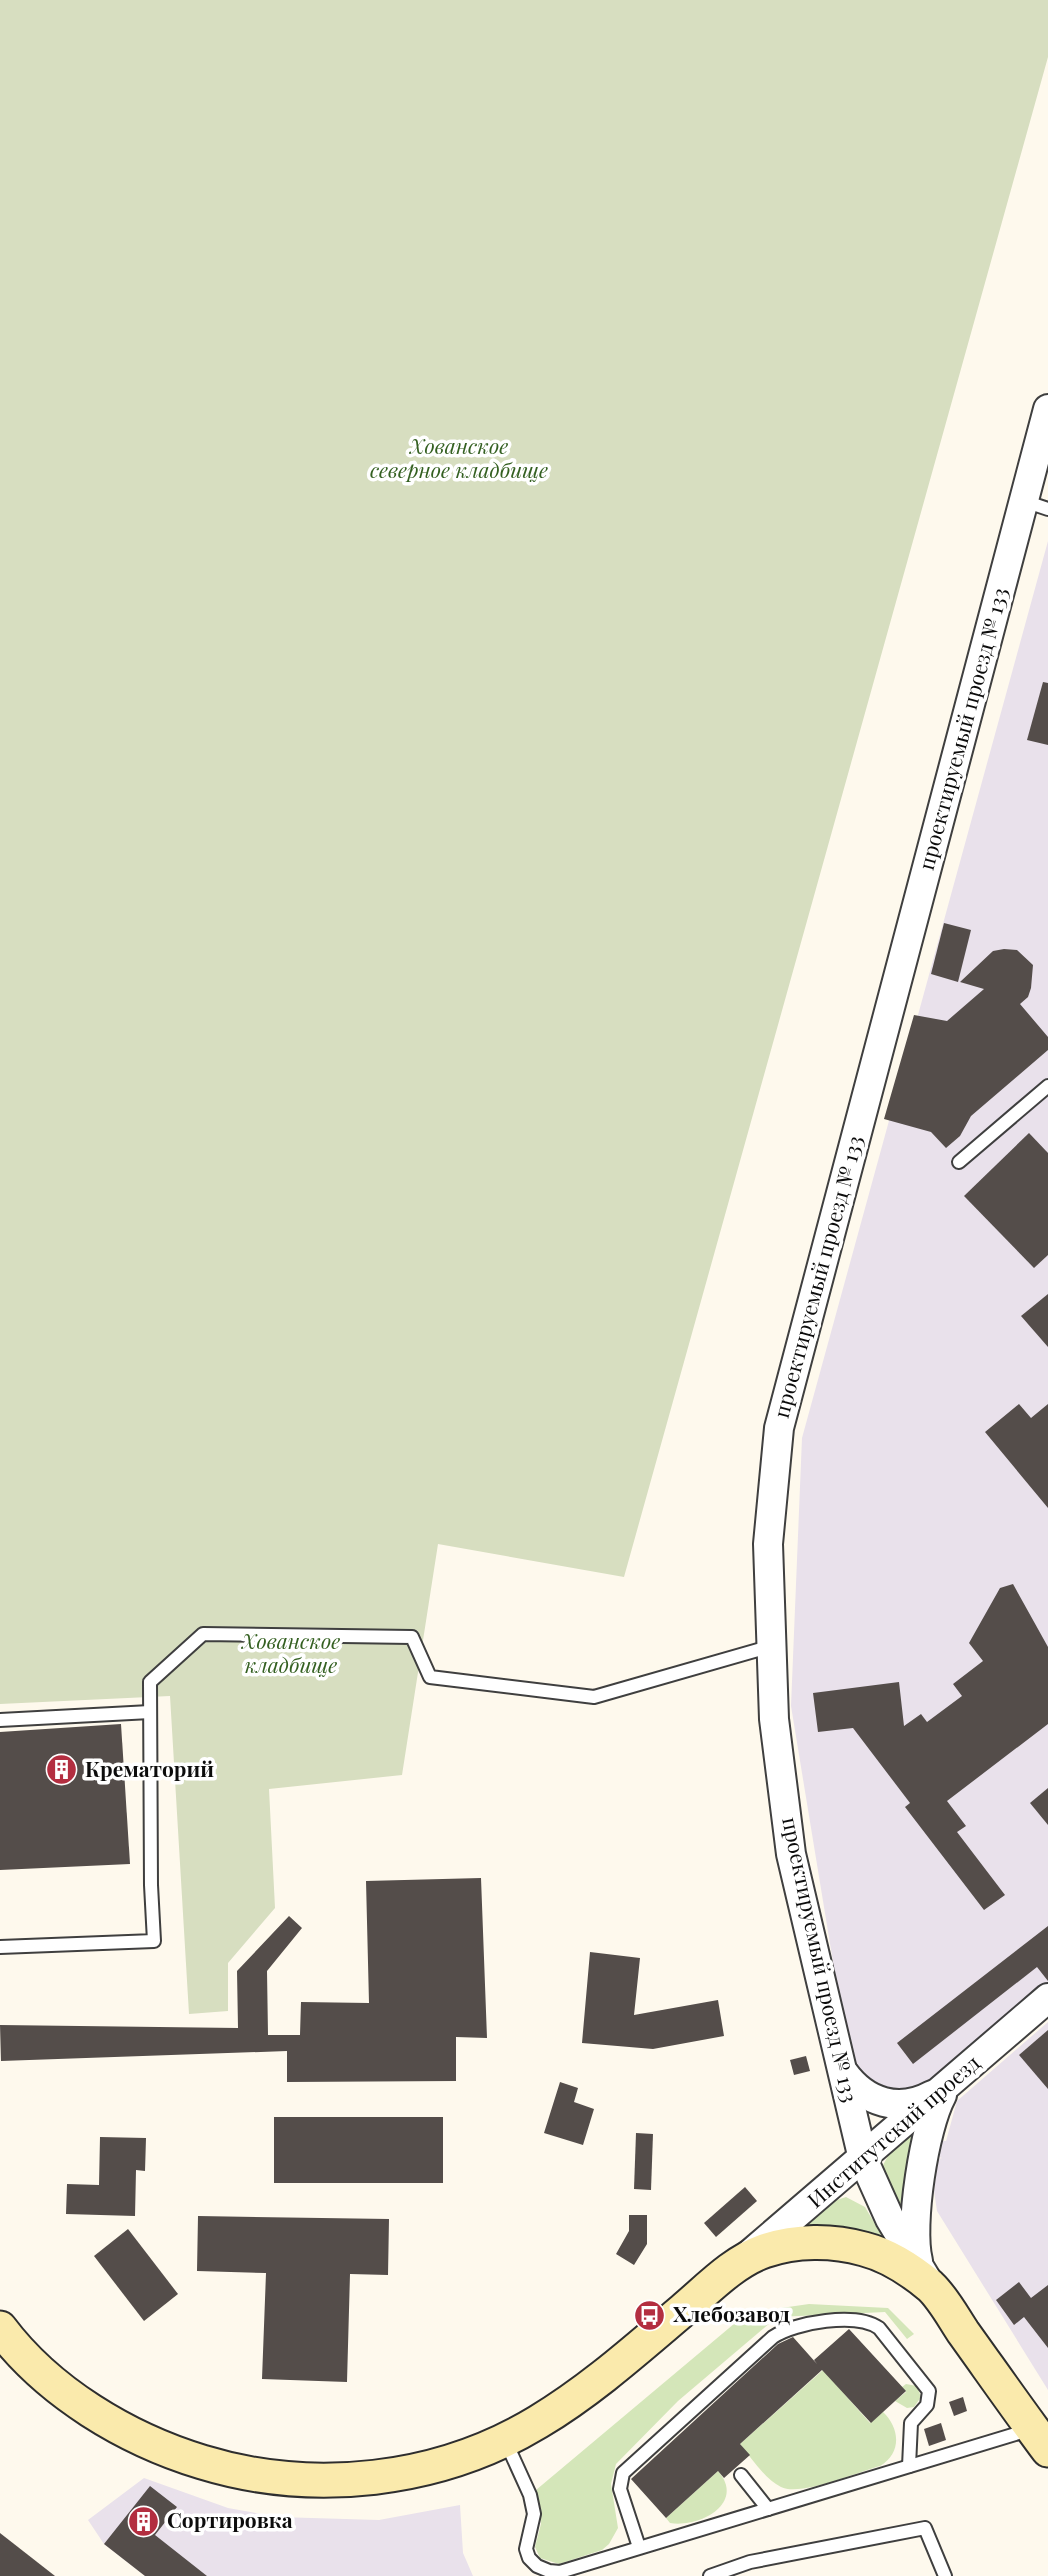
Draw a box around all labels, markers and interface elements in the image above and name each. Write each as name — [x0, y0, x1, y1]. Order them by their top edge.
park label: Хованское северное кладбище — [370, 431, 548, 483]
street label: проектируемый проезд № 133 — [911, 584, 1013, 873]
street label: проектируемый проезд № 133 — [766, 1132, 868, 1421]
park label: Хованское кладбище — [241, 1626, 340, 1678]
building icon: Крематорий — [45, 1753, 79, 1787]
place label: Крематорий — [85, 1754, 214, 1782]
street label: проектируемый проезд № 133 — [777, 1814, 865, 2105]
street label: Институтский проезд — [801, 2048, 985, 2213]
bus stop icon: Хлебозавод — [633, 2298, 667, 2332]
place label: Хлебозавод — [673, 2299, 790, 2327]
building icon: Сортировка — [127, 2504, 161, 2538]
place label: Сортировка — [167, 2505, 293, 2533]

